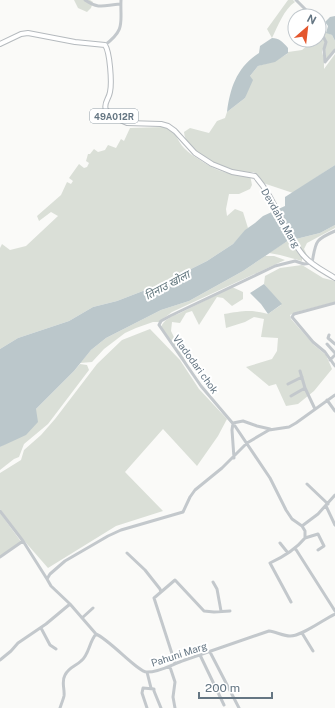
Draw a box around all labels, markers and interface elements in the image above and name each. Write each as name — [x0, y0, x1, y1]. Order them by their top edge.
north arrow — [287, 8, 327, 48]
text: N — [305, 12, 318, 26]
road number: 49A012R — [90, 109, 138, 123]
street label: Devdaha Marg — [259, 186, 303, 250]
water label: तिनाउ खोला — [143, 267, 193, 302]
street label: Vladodari chok — [171, 332, 221, 396]
street label: Pahuni Marg — [149, 639, 209, 669]
scale bar — [199, 674, 272, 700]
text: 200 m — [205, 681, 240, 695]

